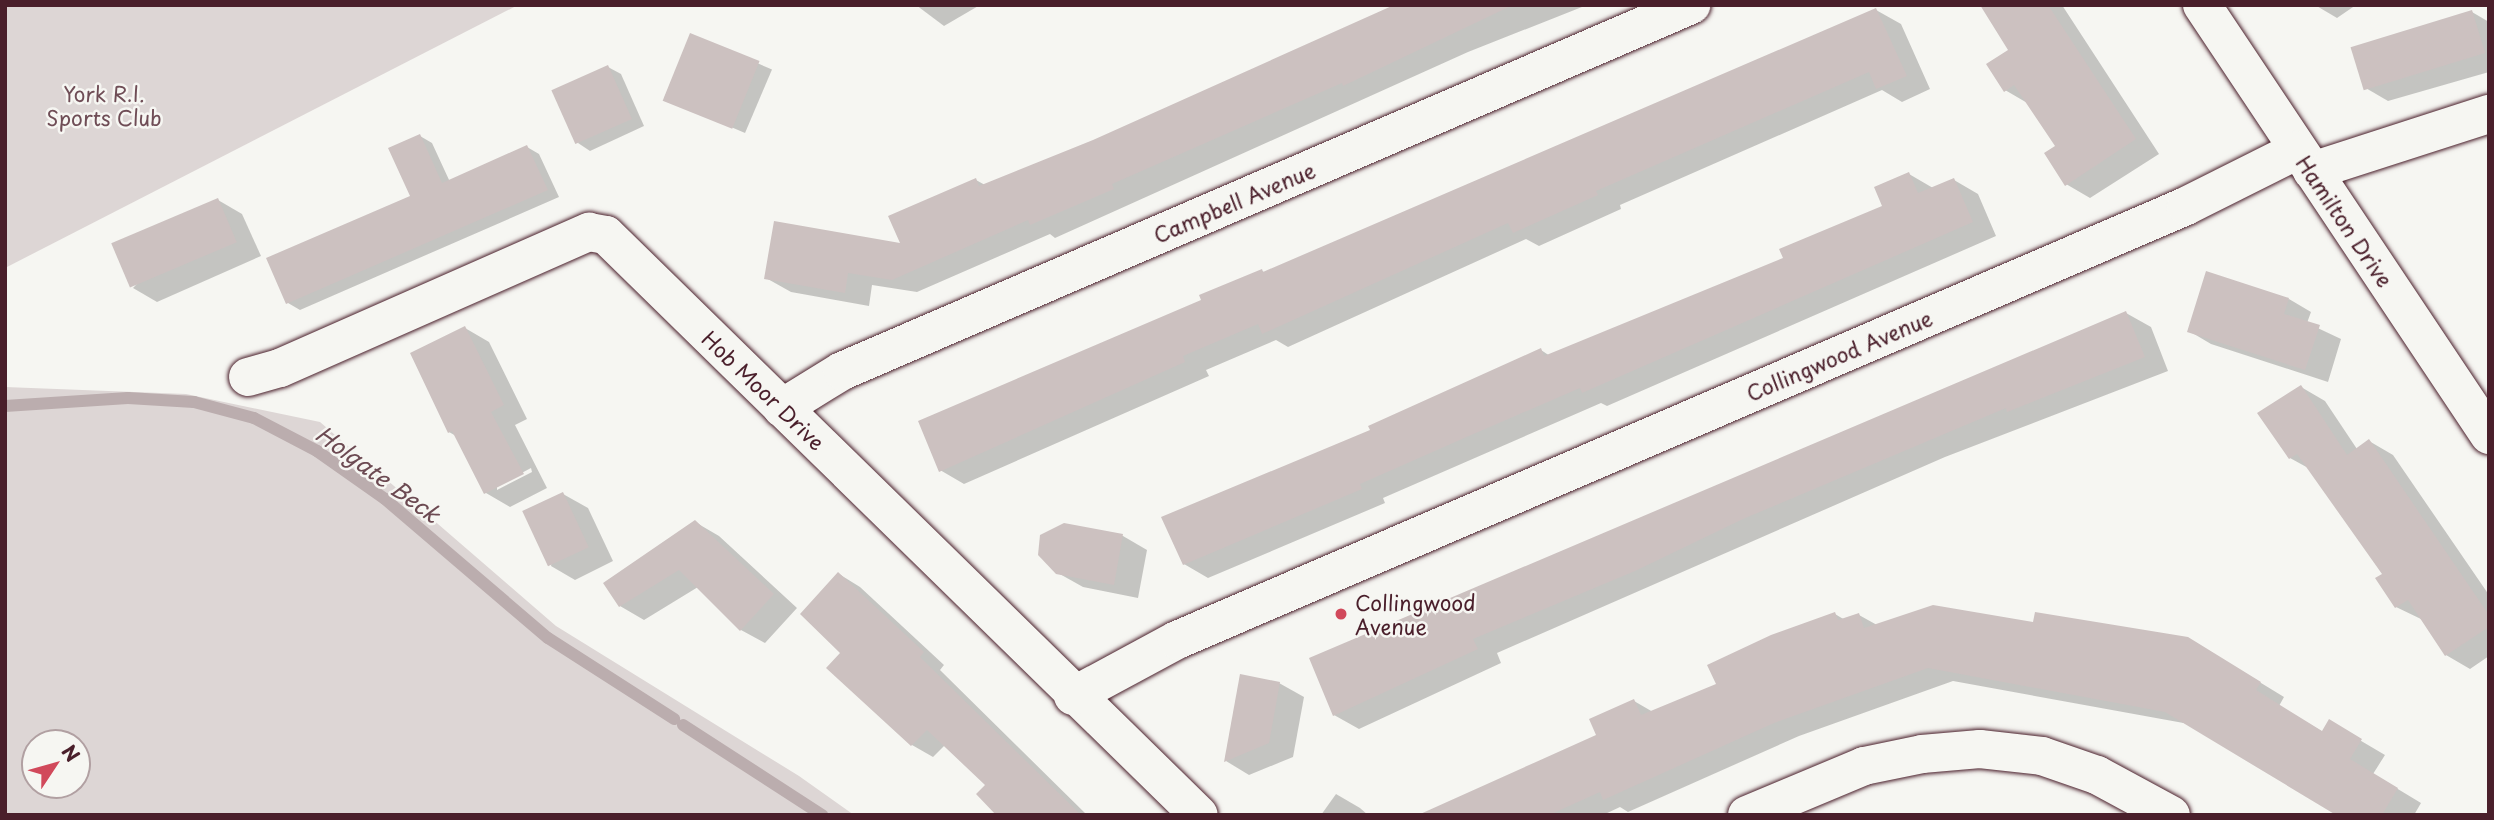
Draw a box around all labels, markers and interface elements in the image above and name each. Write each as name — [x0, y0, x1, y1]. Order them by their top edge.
park label: York R.I. Sports Club — [46, 80, 162, 130]
street label: Hamilton Drive — [2292, 151, 2398, 291]
street label: Campbell Avenue — [1149, 156, 1319, 248]
street label: Collingwood Avenue — [1742, 304, 1936, 406]
street label: Hob Moor Drive — [697, 325, 831, 455]
water label: Holgate Beck — [310, 420, 446, 528]
place label: Collingwood Avenue — [1355, 589, 1476, 639]
marker: Collingwood Avenue — [1333, 606, 1349, 622]
north arrow — [21, 729, 91, 799]
text: N — [56, 739, 87, 767]

